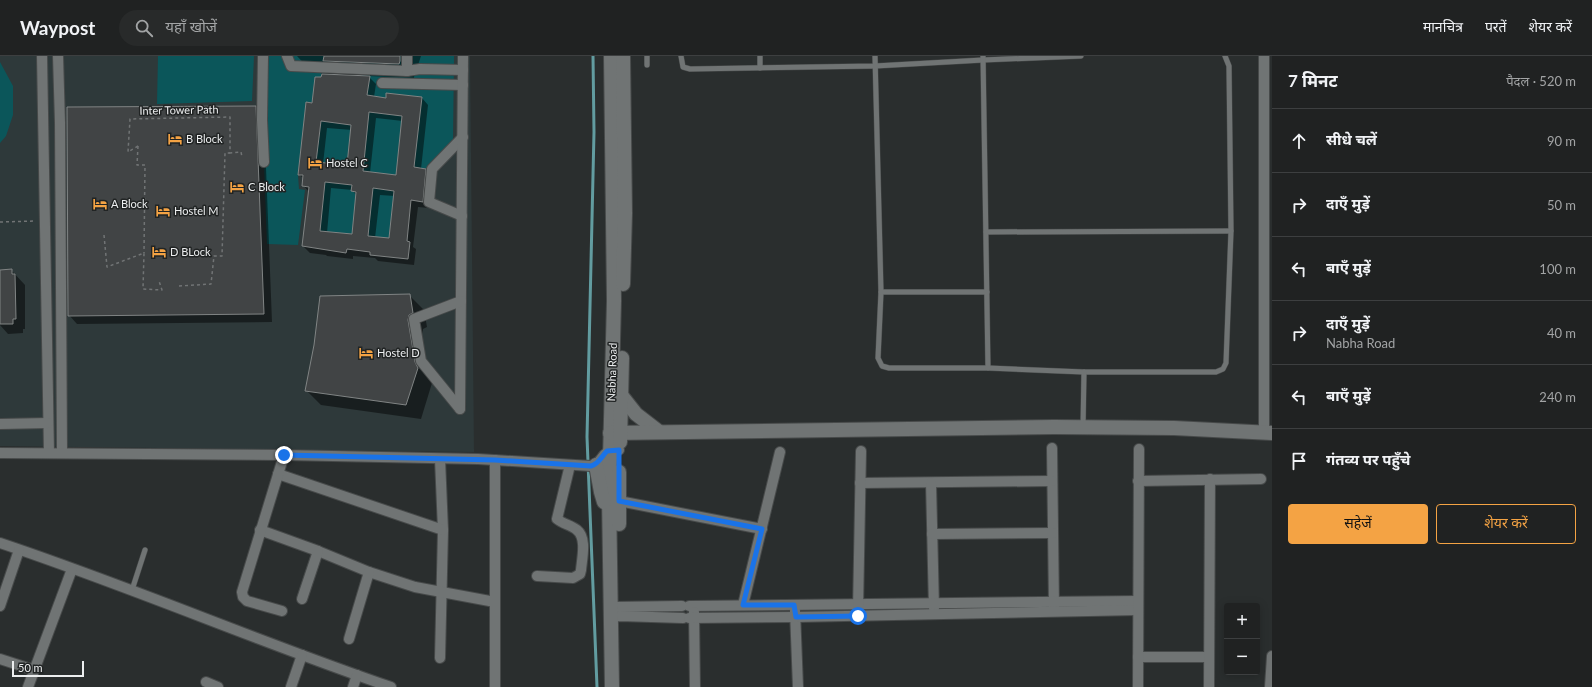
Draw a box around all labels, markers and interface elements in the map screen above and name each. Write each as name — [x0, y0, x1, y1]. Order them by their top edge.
search box — [119, 10, 399, 46]
text: Waypost — [20, 16, 95, 39]
icon: search — [133, 17, 155, 39]
text: यहाँ खोजें — [165, 17, 217, 35]
text: मानचित्र — [1423, 18, 1463, 35]
text: परतें — [1485, 18, 1507, 35]
text: शेयर करें — [1529, 18, 1572, 35]
text: 7 मिनट — [1288, 70, 1338, 91]
text: पैदल · 520 m — [1506, 73, 1576, 89]
street label: Inter Tower Path — [139, 102, 219, 117]
icon: ahead — [1288, 130, 1310, 152]
text: सीधे चलें — [1326, 130, 1377, 148]
hotel icon: B Block — [167, 131, 183, 147]
place label: B Block — [186, 132, 223, 145]
text: 90 m — [1547, 133, 1576, 149]
hotel icon: Hostel C — [307, 155, 323, 171]
place label: Hostel C — [326, 156, 368, 169]
hotel icon: C Block — [229, 179, 245, 195]
place label: C Block — [248, 180, 285, 193]
icon: right — [1288, 194, 1310, 216]
text: दाएँ मुड़ें — [1326, 194, 1370, 212]
hotel icon: A Block — [92, 196, 108, 212]
place label: A Block — [111, 197, 148, 210]
text: 50 m — [1547, 197, 1576, 213]
hotel icon: Hostel M — [155, 203, 171, 219]
place label: Hostel M — [174, 204, 219, 217]
hotel icon: D BLock — [151, 244, 167, 260]
place label: D BLock — [170, 245, 211, 258]
icon: left — [1288, 258, 1310, 280]
text: बाएँ मुड़ें — [1326, 258, 1371, 276]
text: 100 m — [1539, 261, 1576, 277]
text: दाएँ मुड़ें — [1326, 314, 1370, 332]
icon: right — [1288, 322, 1310, 344]
text: 40 m — [1547, 325, 1576, 341]
text: Nabha Road — [1326, 335, 1395, 351]
street label: Nabha Road — [604, 342, 619, 402]
hotel icon: Hostel D — [358, 345, 374, 361]
place label: Hostel D — [377, 346, 420, 359]
icon: left — [1288, 386, 1310, 408]
text: बाएँ मुड़ें — [1326, 386, 1371, 404]
text: 240 m — [1539, 389, 1576, 405]
route end — [275, 446, 293, 464]
icon: arrive — [1288, 450, 1310, 472]
text: गंतव्य पर पहुँचे — [1326, 450, 1410, 468]
button: सहेजें — [1288, 504, 1428, 544]
button: शेयर करें — [1436, 504, 1576, 544]
map controls — [1224, 603, 1260, 675]
button: + — [1224, 603, 1260, 639]
route start — [849, 607, 867, 625]
button: − — [1224, 639, 1260, 675]
scale bar — [12, 659, 84, 678]
text: 50 m — [18, 661, 43, 674]

